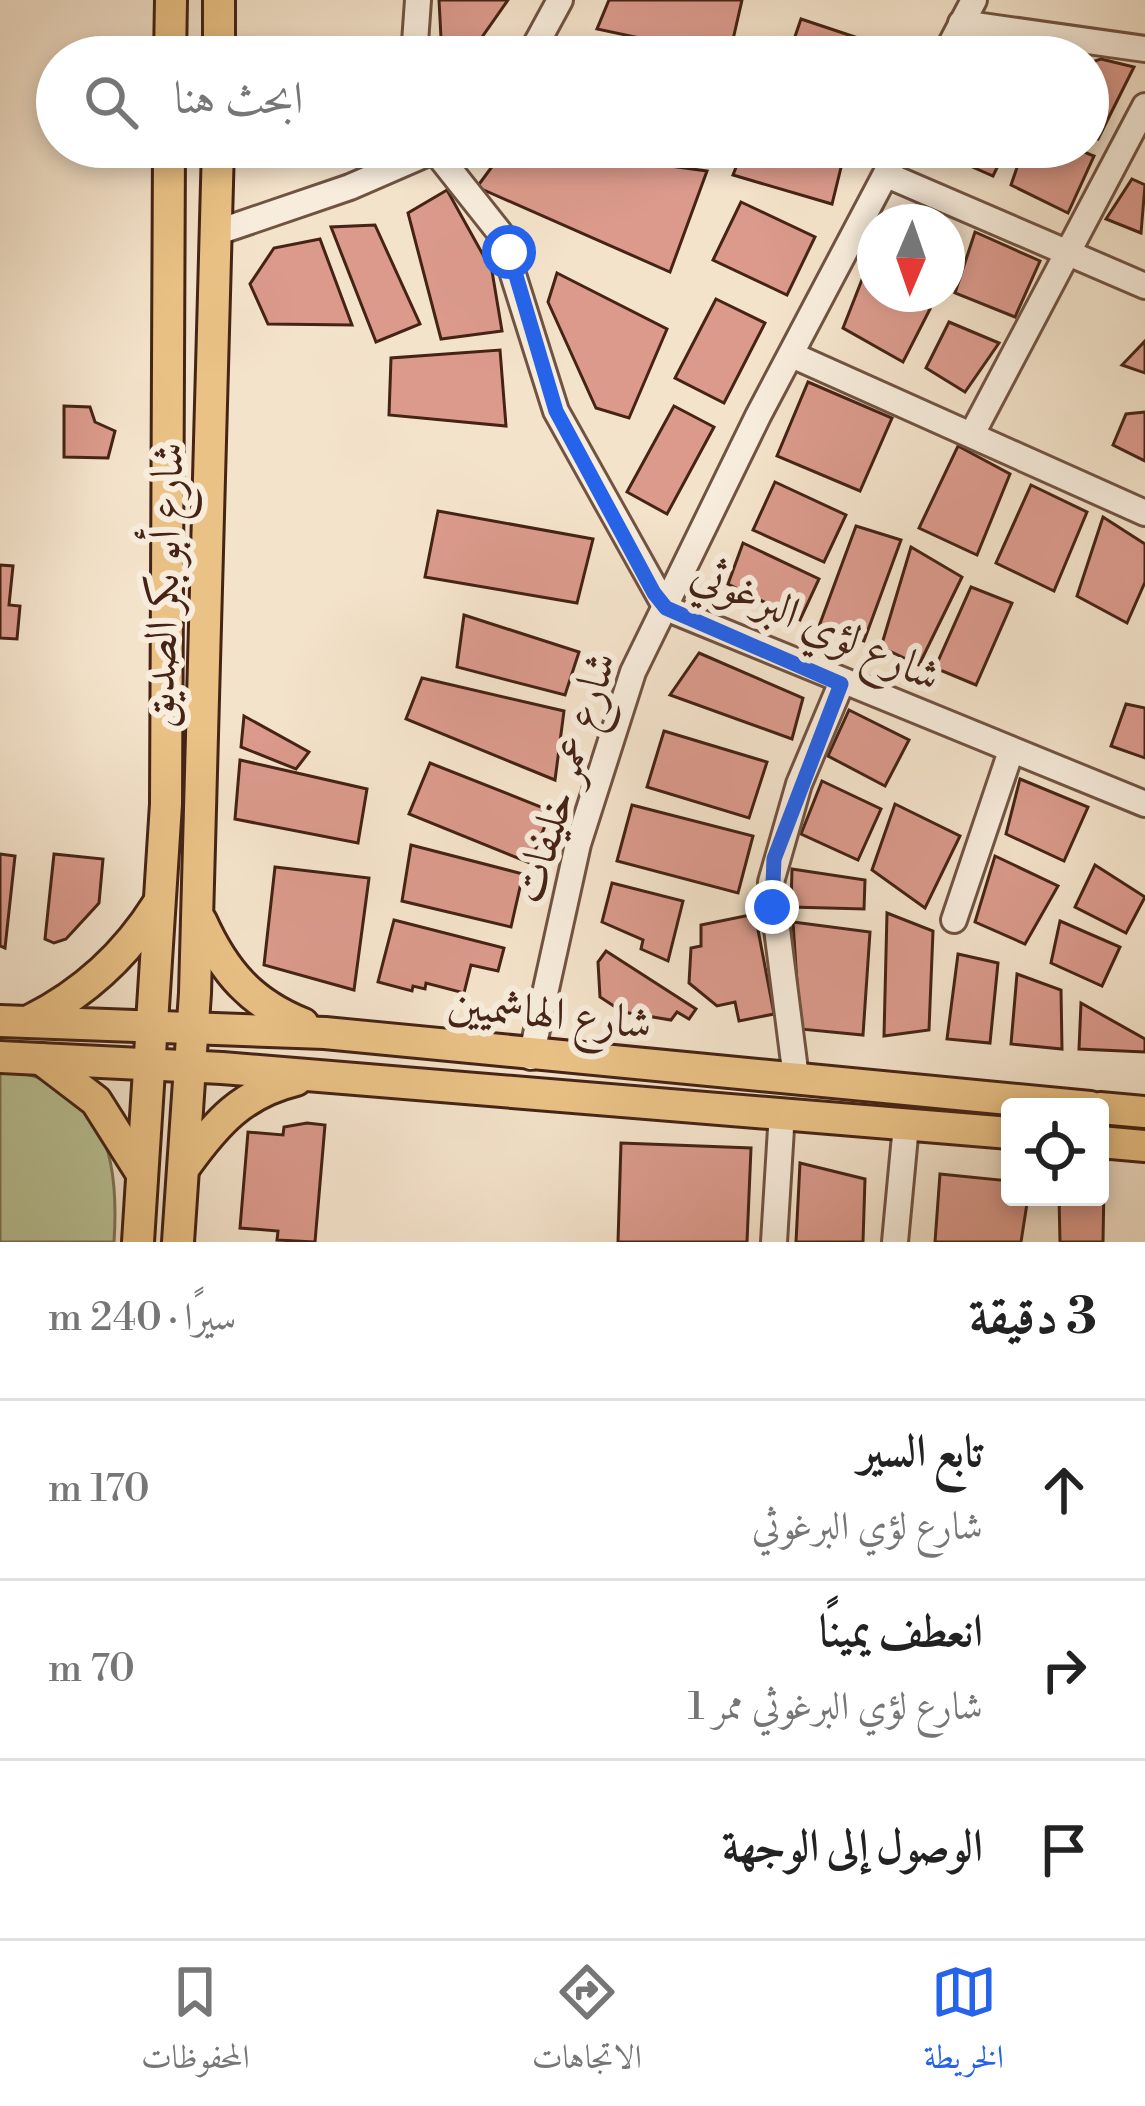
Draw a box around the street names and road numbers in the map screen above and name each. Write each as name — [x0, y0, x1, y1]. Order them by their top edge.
street label: شارع أبو بكر الصديق — [127, 441, 205, 729]
street label: شارع لؤي البرغوثي — [680, 545, 949, 712]
street label: شارع عمر خليفات — [500, 645, 637, 912]
street label: شارع الهاشميين — [444, 975, 655, 1061]

